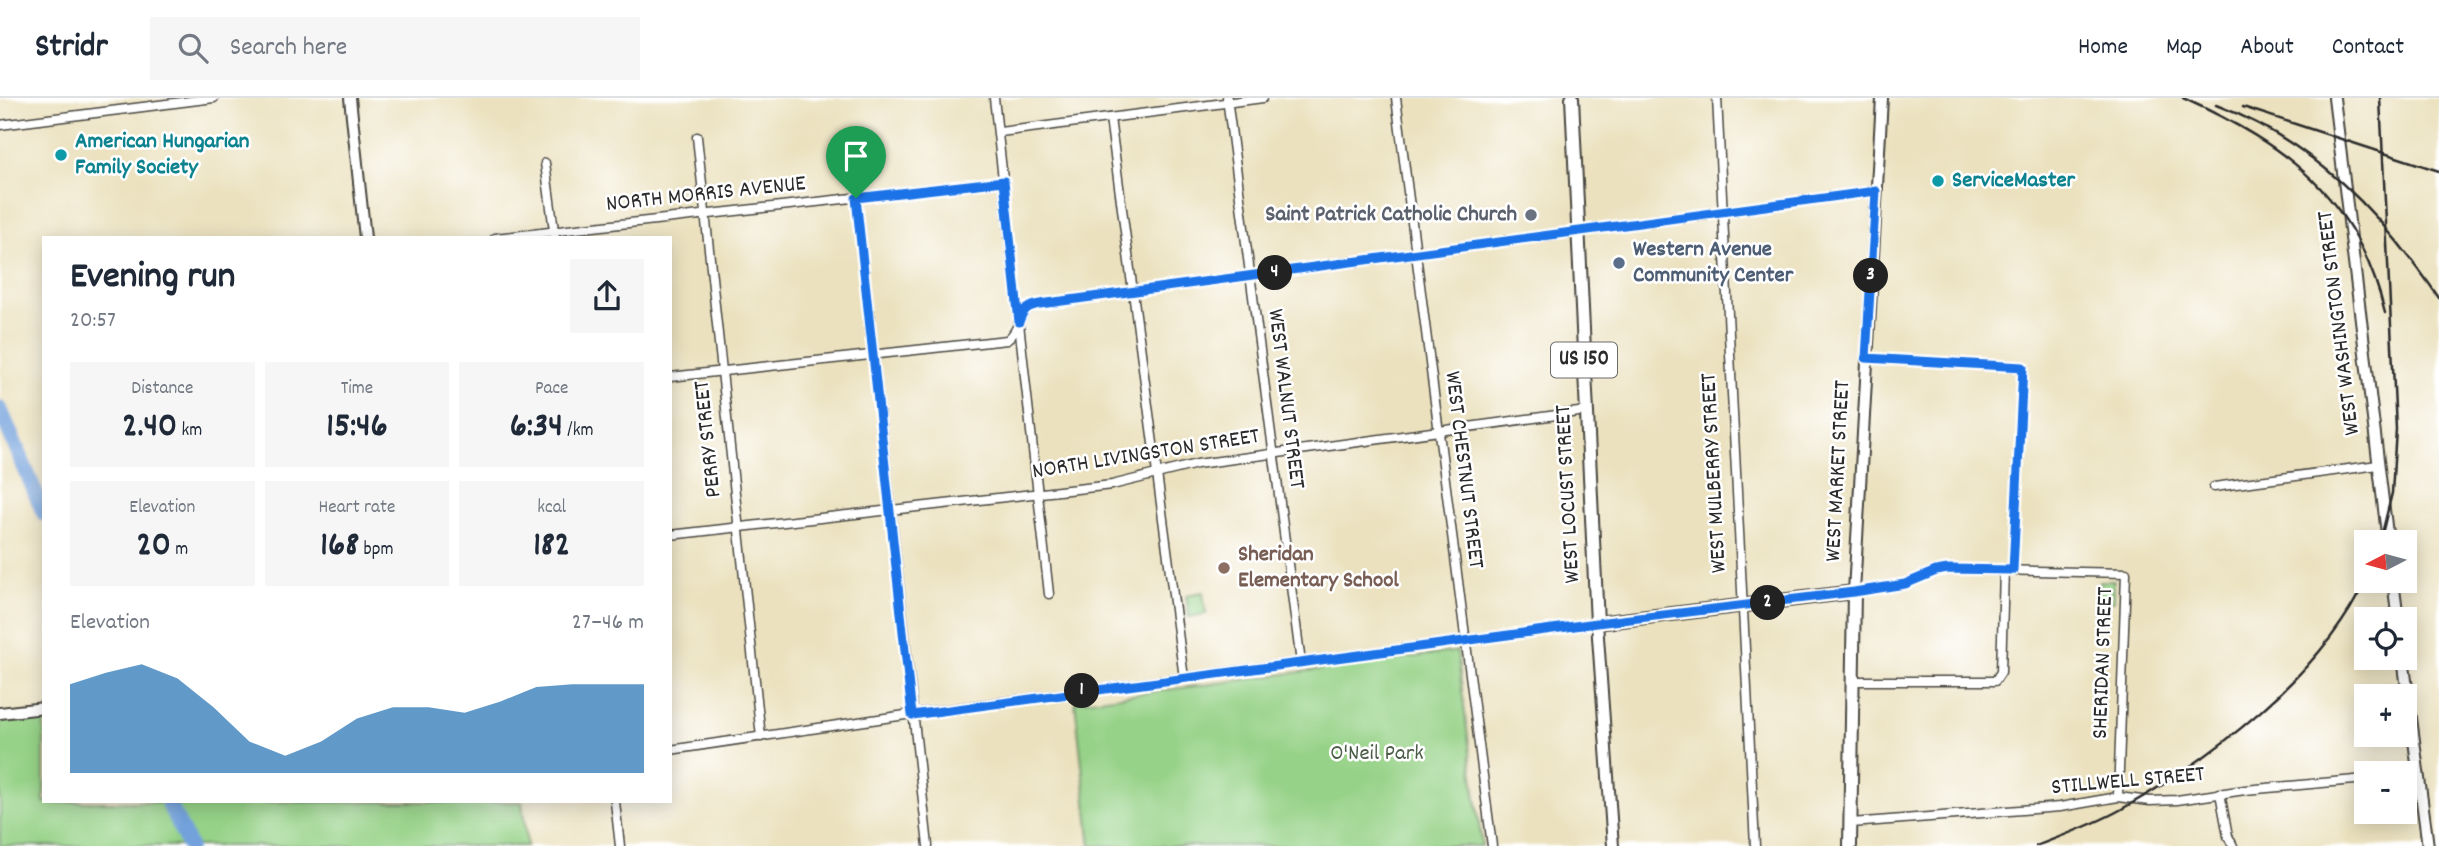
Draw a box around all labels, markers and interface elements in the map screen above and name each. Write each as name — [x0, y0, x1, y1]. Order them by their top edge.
search box — [150, 17, 640, 80]
text: Stridr — [35, 25, 108, 72]
icon: search — [174, 29, 212, 67]
text: Search here — [230, 30, 347, 67]
text: Home — [2078, 31, 2128, 65]
text: Map — [2166, 31, 2202, 65]
text: About — [2240, 31, 2294, 65]
text: Contact — [2332, 31, 2404, 65]
place label: American Hungarian Family Society — [75, 126, 250, 185]
pin — [826, 126, 886, 198]
icon: arrive — [837, 137, 875, 175]
marker: American Hungarian Family Society — [53, 147, 69, 163]
place label: ServiceMaster — [1952, 165, 2076, 198]
street label: NORTH MORRIS AVENUE — [605, 168, 808, 222]
marker: ServiceMaster — [1930, 173, 1946, 189]
place label: Saint Patrick Catholic Church — [1265, 199, 1517, 232]
marker: Saint Patrick Catholic Church — [1523, 207, 1539, 223]
street label: WEST WASHINGTON STREET — [2310, 209, 2370, 437]
place label: Western Avenue Community Center — [1633, 234, 1794, 293]
text: Evening run — [70, 251, 235, 306]
marker: Western Avenue Community Center — [1611, 255, 1627, 271]
pin: 4 — [1258, 256, 1292, 290]
pin: 3 — [1854, 258, 1888, 294]
button: share — [570, 259, 644, 333]
text: 4 — [1271, 259, 1278, 286]
text: 3 — [1866, 262, 1875, 289]
text: 20:57 — [70, 305, 116, 338]
street label: WEST WALNUT STREET — [1258, 307, 1312, 491]
road number: US 150 — [1551, 342, 1617, 378]
street label: WEST CHESTNUT STREET — [1435, 369, 1491, 571]
street label: WEST MULBERRY STREET — [1693, 372, 1737, 574]
text: Distance — [131, 376, 193, 403]
text: Time — [341, 376, 373, 403]
text: Pace — [535, 376, 568, 403]
street label: PERRY STREET — [686, 379, 732, 499]
street label: WEST MARKET STREET — [1818, 379, 1860, 563]
text: 2.40 — [122, 403, 177, 453]
text: 15:46 — [326, 403, 388, 453]
text: 6:34 — [510, 403, 563, 453]
street label: WEST LOCUST STREET — [1548, 404, 1590, 584]
text: km — [177, 418, 202, 445]
text: /km — [563, 418, 593, 445]
street label: NORTH LIVINGSTON STREET — [1030, 421, 1262, 489]
text: Elevation — [129, 495, 195, 522]
text: Heart rate — [319, 495, 395, 522]
text: kcal — [537, 495, 566, 522]
text: 20 — [136, 522, 171, 572]
text: 168 — [320, 522, 359, 572]
text: 182 — [533, 522, 570, 572]
north arrow — [2354, 530, 2417, 593]
map controls — [2354, 530, 2417, 824]
text: m — [171, 537, 188, 564]
text: bpm — [359, 537, 394, 564]
place label: Sheridan Elementary School — [1238, 539, 1399, 598]
marker: Sheridan Elementary School — [1216, 560, 1232, 576]
pin: 2 — [1750, 586, 1786, 620]
street label: SHERIDAN STREET — [2085, 586, 2123, 740]
text: 2 — [1763, 589, 1772, 616]
text: Elevation — [70, 607, 150, 640]
text: 27–46 m — [572, 607, 644, 640]
button: locate — [2354, 607, 2417, 670]
pin: 1 — [1064, 674, 1100, 708]
text: 1 — [1079, 677, 1084, 704]
button: + — [2354, 684, 2417, 747]
park label: O'Neil Park — [1330, 738, 1424, 771]
street label: STILLWELL STREET — [2050, 759, 2206, 805]
button: − — [2354, 761, 2417, 824]

